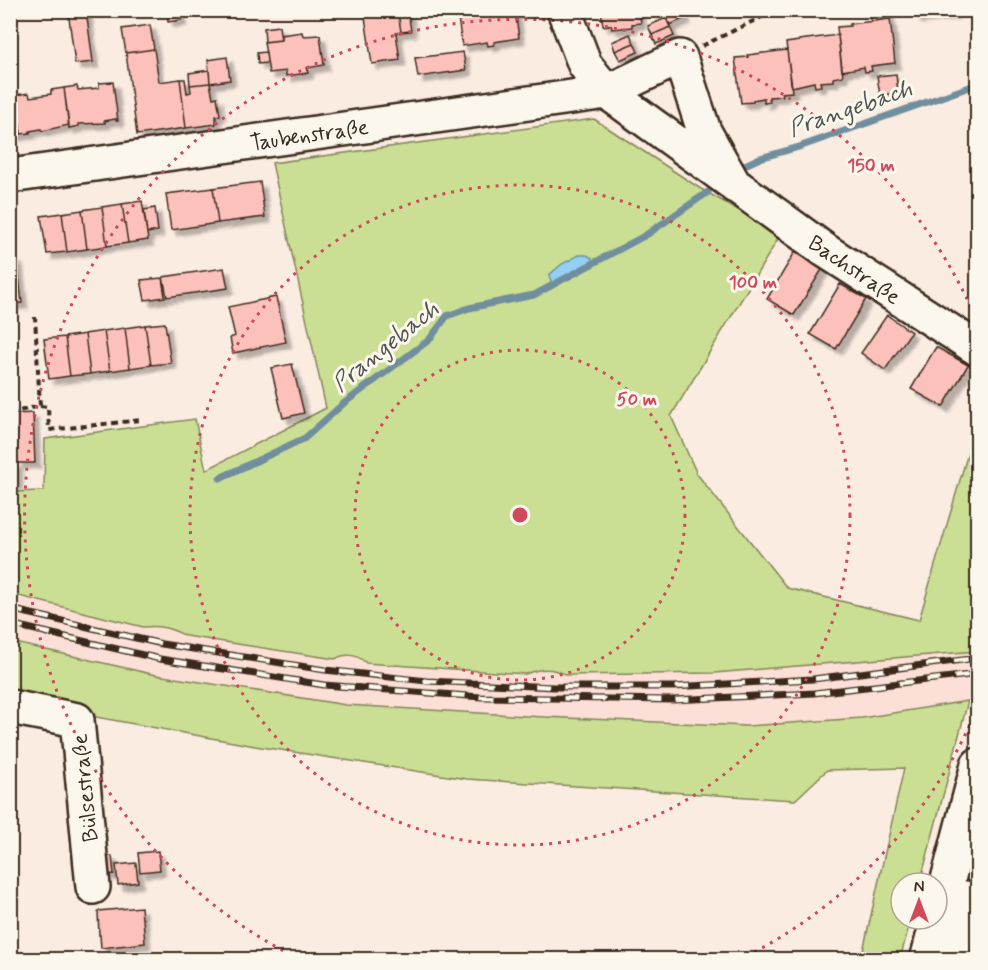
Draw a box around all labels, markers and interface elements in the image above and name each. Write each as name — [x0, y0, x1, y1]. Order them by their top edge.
water label: Prangebach — [785, 74, 916, 145]
street label: Taubenstraße — [248, 114, 371, 158]
text: 150 m — [847, 154, 895, 178]
street label: Bachstraße — [802, 230, 906, 312]
text: 100 m — [729, 271, 777, 295]
water label: Prangebach — [326, 295, 446, 400]
text: 50 m — [617, 388, 657, 412]
centre of rings — [510, 505, 530, 525]
street label: Bülsestraße — [66, 732, 106, 843]
north arrow — [889, 871, 949, 931]
text: N — [914, 877, 924, 898]

